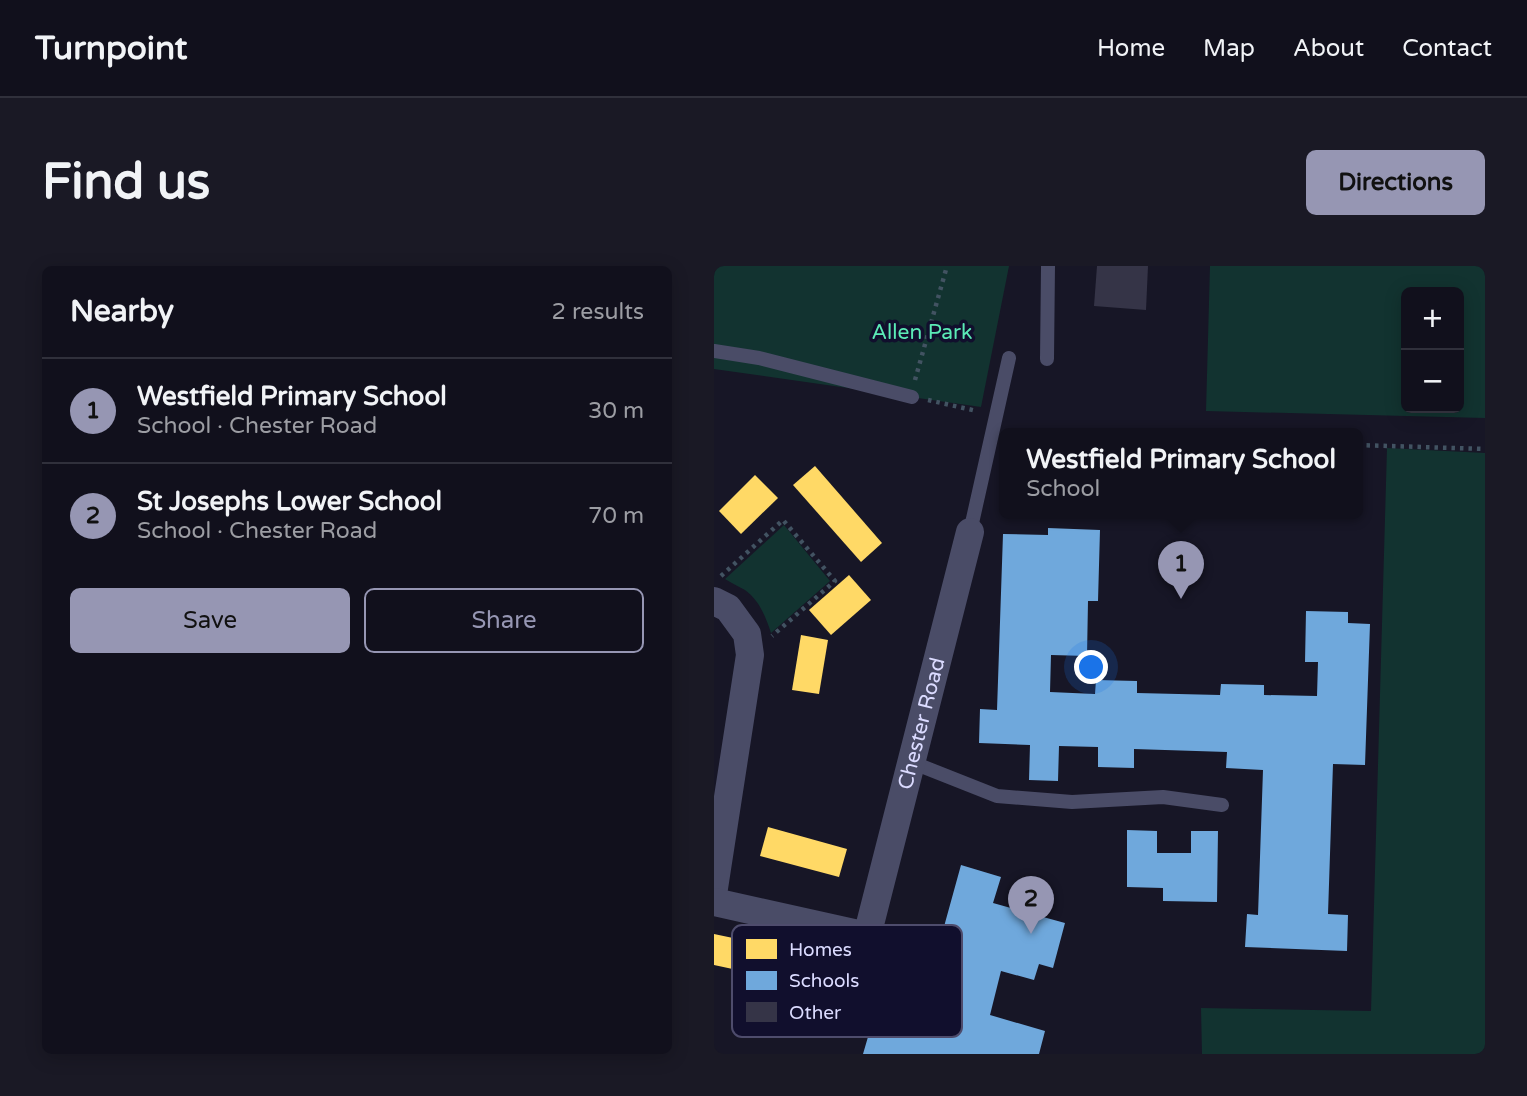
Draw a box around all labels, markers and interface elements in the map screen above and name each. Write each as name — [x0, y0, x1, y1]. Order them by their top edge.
text: Turnpoint — [35, 29, 187, 68]
text: Home — [1097, 34, 1165, 63]
text: Map — [1203, 34, 1255, 63]
text: About — [1293, 34, 1364, 63]
text: Contact — [1402, 34, 1492, 63]
button: Directions — [1306, 150, 1485, 215]
text: Find us — [42, 153, 210, 212]
map controls — [1401, 287, 1464, 413]
button: + — [1401, 287, 1464, 350]
text: Nearby — [70, 293, 174, 330]
text: 2 results — [551, 298, 644, 326]
park label: Allen Park — [872, 320, 973, 345]
button: − — [1401, 350, 1464, 413]
text: Westfield Primary School — [137, 381, 447, 412]
text: 1 — [86, 397, 100, 425]
text: 30 m — [588, 397, 644, 425]
text: School · Chester Road — [137, 412, 377, 440]
popup — [999, 428, 1363, 519]
text: Westfield Primary School — [1026, 444, 1336, 475]
text: School — [1026, 475, 1100, 503]
text: St Josephs Lower School — [137, 486, 442, 517]
text: 2 — [86, 502, 100, 530]
text: 70 m — [588, 502, 644, 530]
text: School · Chester Road — [137, 517, 377, 545]
pin: 1 — [1158, 541, 1204, 599]
button: Save — [70, 588, 350, 653]
button: Share — [364, 588, 644, 653]
your location — [1074, 650, 1108, 684]
street label: Chester Road — [892, 655, 950, 792]
pin: 2 — [1008, 876, 1054, 934]
legend — [732, 925, 962, 1037]
text: Homes — [789, 939, 852, 961]
text: Schools — [789, 970, 859, 992]
text: Other — [789, 1002, 842, 1024]

